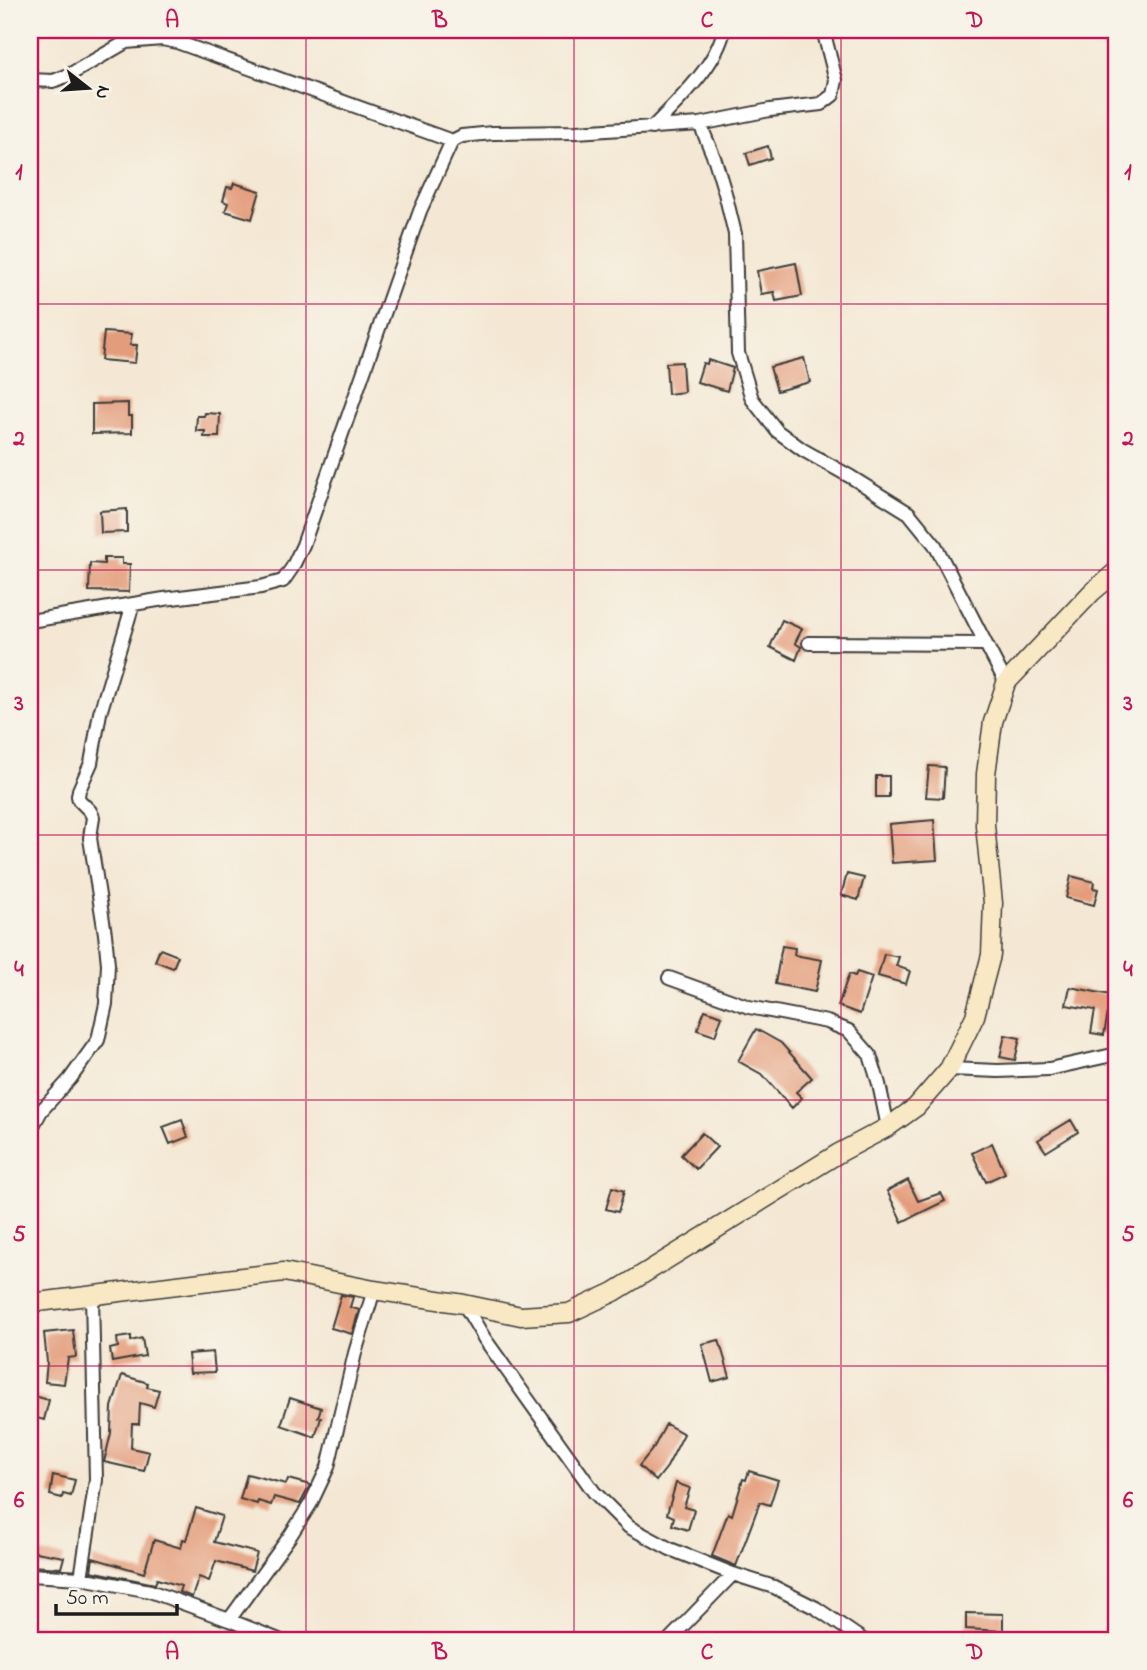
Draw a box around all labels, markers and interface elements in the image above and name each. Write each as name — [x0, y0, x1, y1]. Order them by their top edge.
text: A — [165, 5, 179, 38]
text: B — [431, 5, 448, 38]
text: C — [701, 5, 714, 38]
text: D — [966, 5, 983, 38]
north arrow — [52, 52, 122, 122]
text: N — [87, 82, 117, 102]
text: 1 — [15, 157, 23, 190]
text: 1 — [1124, 157, 1132, 190]
text: 2 — [12, 423, 25, 456]
text: 2 — [1121, 423, 1134, 456]
text: 3 — [13, 688, 24, 721]
text: 3 — [1122, 688, 1133, 721]
text: 4 — [14, 954, 24, 987]
text: 4 — [1123, 954, 1133, 987]
text: 5 — [12, 1219, 26, 1252]
text: 5 — [1121, 1219, 1135, 1252]
text: 6 — [14, 1485, 25, 1518]
text: 6 — [1123, 1485, 1134, 1518]
scale bar — [56, 1572, 177, 1616]
text: 50 m — [66, 1584, 109, 1614]
text: A — [165, 1637, 179, 1670]
text: B — [431, 1637, 448, 1670]
text: C — [701, 1637, 714, 1670]
text: D — [966, 1637, 983, 1670]

